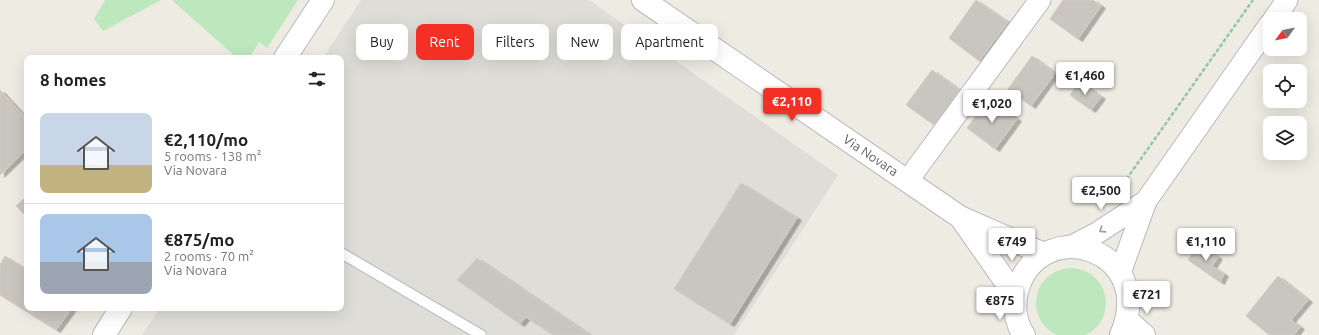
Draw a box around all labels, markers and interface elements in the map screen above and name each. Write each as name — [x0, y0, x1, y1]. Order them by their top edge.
north arrow — [1263, 12, 1307, 56]
map controls — [1263, 12, 1307, 160]
chip: Buy — [356, 24, 408, 60]
chip: Rent — [416, 24, 474, 60]
chip: Filters — [482, 24, 549, 60]
chip: New — [557, 24, 613, 60]
chip: Apartment — [621, 24, 718, 60]
pin: €1,460 — [1052, 62, 1118, 96]
button: locate — [1263, 64, 1307, 108]
icon: filters — [306, 68, 328, 90]
text: €1,460 — [1065, 68, 1105, 82]
text: 8 homes — [40, 70, 106, 89]
pin: €2,110 — [759, 88, 825, 122]
pin: €1,020 — [959, 90, 1025, 124]
text: €2,110 — [772, 94, 812, 108]
text: €1,020 — [972, 96, 1012, 110]
button: layers — [1263, 116, 1307, 160]
icon: home — [72, 129, 120, 177]
text: €2,110/mo — [164, 130, 248, 149]
street label: Via Novara — [841, 132, 901, 178]
text: 5 rooms · 138 m² — [164, 149, 261, 163]
text: Via Novara — [164, 163, 227, 177]
pin: €2,500 — [1068, 177, 1134, 211]
text: €2,500 — [1081, 183, 1121, 197]
one-way arrow — [1099, 225, 1106, 232]
pin: €749 — [988, 228, 1036, 262]
pin: €1,110 — [1173, 228, 1239, 262]
icon: home — [72, 230, 120, 278]
text: €875/mo — [164, 230, 234, 249]
text: €749 — [997, 234, 1027, 248]
text: €1,110 — [1186, 234, 1226, 248]
text: 2 rooms · 70 m² — [164, 249, 254, 263]
text: Via Novara — [164, 263, 227, 277]
pin: €721 — [1123, 281, 1171, 315]
pin: €875 — [976, 287, 1024, 321]
text: €721 — [1132, 287, 1162, 301]
text: €875 — [985, 293, 1015, 307]

